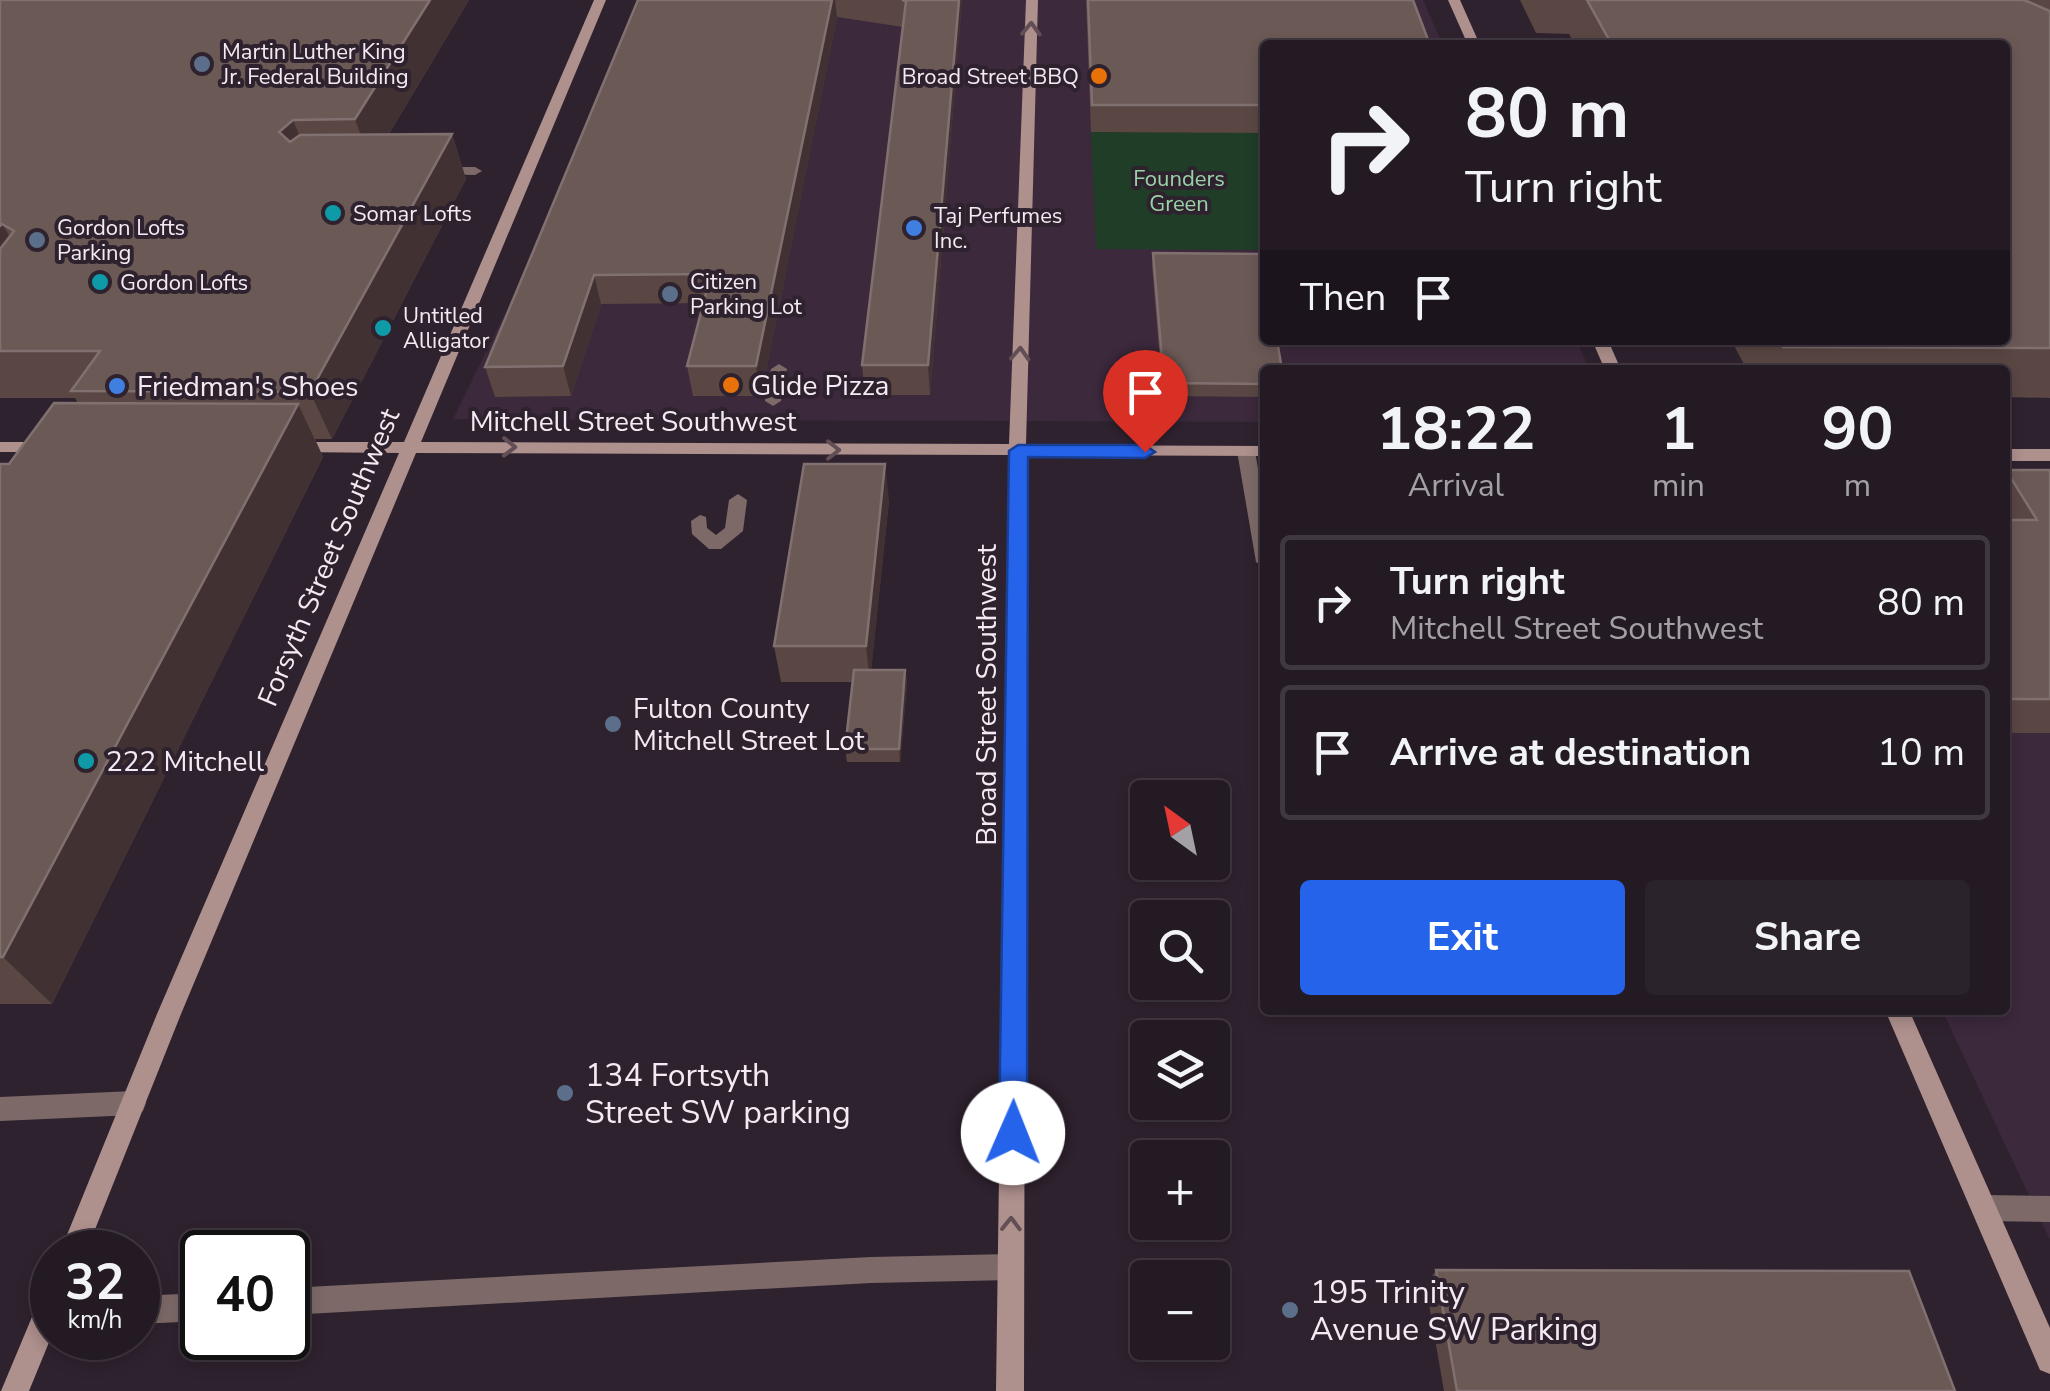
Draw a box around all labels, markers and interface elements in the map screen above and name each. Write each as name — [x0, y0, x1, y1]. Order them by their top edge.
one-way arrow — [1021, 20, 1042, 36]
place label: Martin Luther King Jr. Federal Building — [221, 37, 409, 92]
marker: Martin Luther King Jr. Federal Building — [191, 53, 213, 75]
place label: Broad Street BBQ — [902, 62, 1079, 92]
marker: Broad Street BBQ — [1088, 65, 1110, 87]
text: 80 m — [1465, 66, 1629, 162]
icon: right — [1300, 80, 1430, 210]
text: Turn right — [1465, 157, 1662, 218]
park label: Founders Green — [1133, 164, 1225, 219]
place label: Somar Lofts — [353, 199, 472, 229]
place label: Taj Perfumes Inc. — [934, 201, 1062, 256]
marker: Somar Lofts — [322, 202, 344, 224]
place label: Gordon Lofts Parking — [57, 213, 185, 268]
marker: Taj Perfumes Inc. — [903, 217, 925, 239]
marker: Gordon Lofts Parking — [26, 229, 48, 251]
place label: Citizen Parking Lot — [690, 267, 802, 322]
place label: Gordon Lofts — [120, 268, 248, 298]
icon: arrive — [1406, 270, 1461, 325]
marker: Gordon Lofts — [89, 271, 111, 293]
text: Then — [1300, 272, 1386, 323]
marker: Citizen Parking Lot — [659, 283, 681, 305]
place label: Untitled Alligator — [403, 301, 490, 356]
marker: Untitled Alligator — [372, 317, 394, 339]
one-way arrow — [1009, 345, 1030, 361]
pin — [1103, 350, 1188, 453]
icon: arrive — [1118, 365, 1173, 420]
place label: Glide Pizza — [751, 367, 889, 405]
place label: Friedman's Shoes — [137, 368, 358, 406]
marker: Glide Pizza — [720, 374, 742, 396]
marker: Friedman's Shoes — [106, 375, 128, 397]
text: 18:22 — [1377, 388, 1535, 470]
text: 1 — [1660, 388, 1696, 470]
text: 90 — [1821, 388, 1893, 470]
street label: Forsyth Street Southwest — [249, 402, 409, 712]
street label: Mitchell Street Southwest — [470, 403, 797, 441]
one-way arrow — [502, 436, 517, 458]
one-way arrow — [826, 439, 842, 461]
text: Arrival — [1408, 464, 1504, 507]
text: min — [1652, 464, 1705, 507]
text: m — [1844, 464, 1871, 507]
street label: Broad Street Southwest — [968, 544, 1006, 846]
text: Turn right — [1390, 556, 1565, 607]
icon: right — [1305, 575, 1360, 630]
text: 80 m — [1877, 577, 1965, 628]
text: Mitchell Street Southwest — [1390, 607, 1763, 650]
place label: Fulton County Mitchell Street Lot — [633, 690, 865, 760]
marker: Fulton County Mitchell Street Lot — [602, 713, 624, 735]
icon: arrive — [1305, 725, 1360, 780]
text: Arrive at destination — [1390, 727, 1751, 778]
text: 10 m — [1877, 727, 1965, 778]
place label: 222 Mitchell — [106, 743, 265, 781]
marker: 222 Mitchell — [75, 750, 97, 772]
north arrow — [1130, 780, 1230, 880]
map controls — [1130, 780, 1230, 1360]
button: Exit — [1300, 880, 1625, 995]
button: Share — [1645, 880, 1970, 995]
button: search — [1130, 900, 1230, 1000]
button: layers — [1130, 1020, 1230, 1120]
place label: 134 Fortsyth Street SW parking — [585, 1054, 851, 1134]
position arrow — [961, 1081, 1065, 1185]
marker: 134 Fortsyth Street SW parking — [554, 1082, 576, 1104]
button: + — [1130, 1140, 1230, 1240]
one-way arrow — [1001, 1215, 1022, 1231]
speed limit sign: 40 — [180, 1230, 310, 1360]
text: 32 — [65, 1248, 125, 1317]
button: − — [1130, 1260, 1230, 1360]
place label: 195 Trinity Avenue SW Parking — [1310, 1271, 1598, 1351]
marker: 195 Trinity Avenue SW Parking — [1279, 1299, 1301, 1321]
text: km/h — [67, 1303, 123, 1337]

